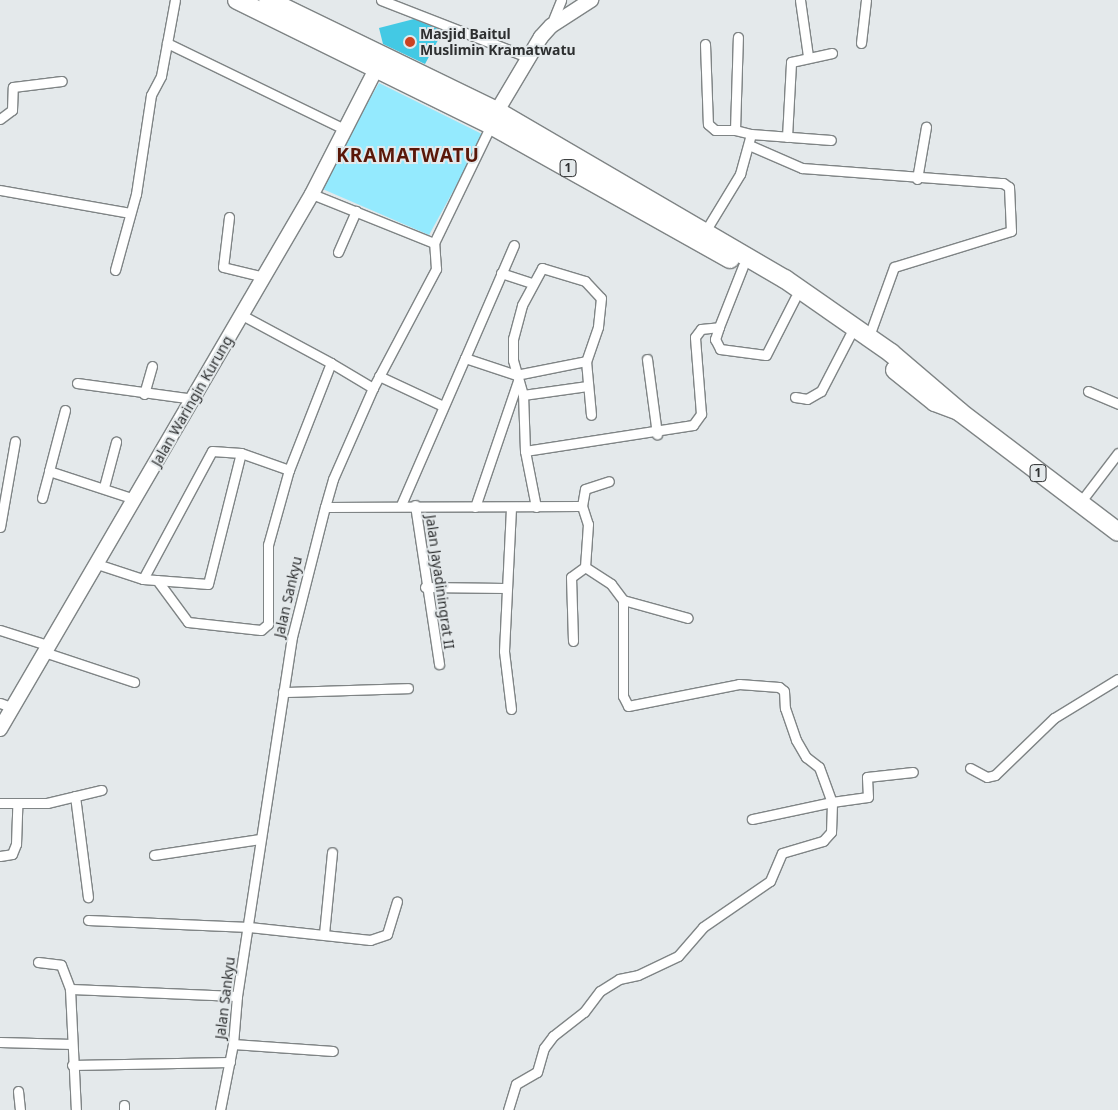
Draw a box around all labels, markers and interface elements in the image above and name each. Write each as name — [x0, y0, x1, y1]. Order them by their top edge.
place label: Masjid Baitul Muslimin Kramatwatu — [420, 26, 576, 58]
marker: Masjid Baitul Muslimin Kramatwatu — [404, 36, 416, 48]
district label: KRAMATWATU — [335, 145, 481, 167]
road number: 1 — [559, 158, 577, 178]
street label: Jalan Waringin Kurung — [148, 333, 236, 469]
road number: 1 — [1029, 463, 1047, 482]
street label: Jalan Jayadiningrat II — [422, 514, 458, 650]
street label: Jalan Sankyu — [270, 555, 306, 639]
street label: Jalan Sankyu — [212, 956, 238, 1040]

